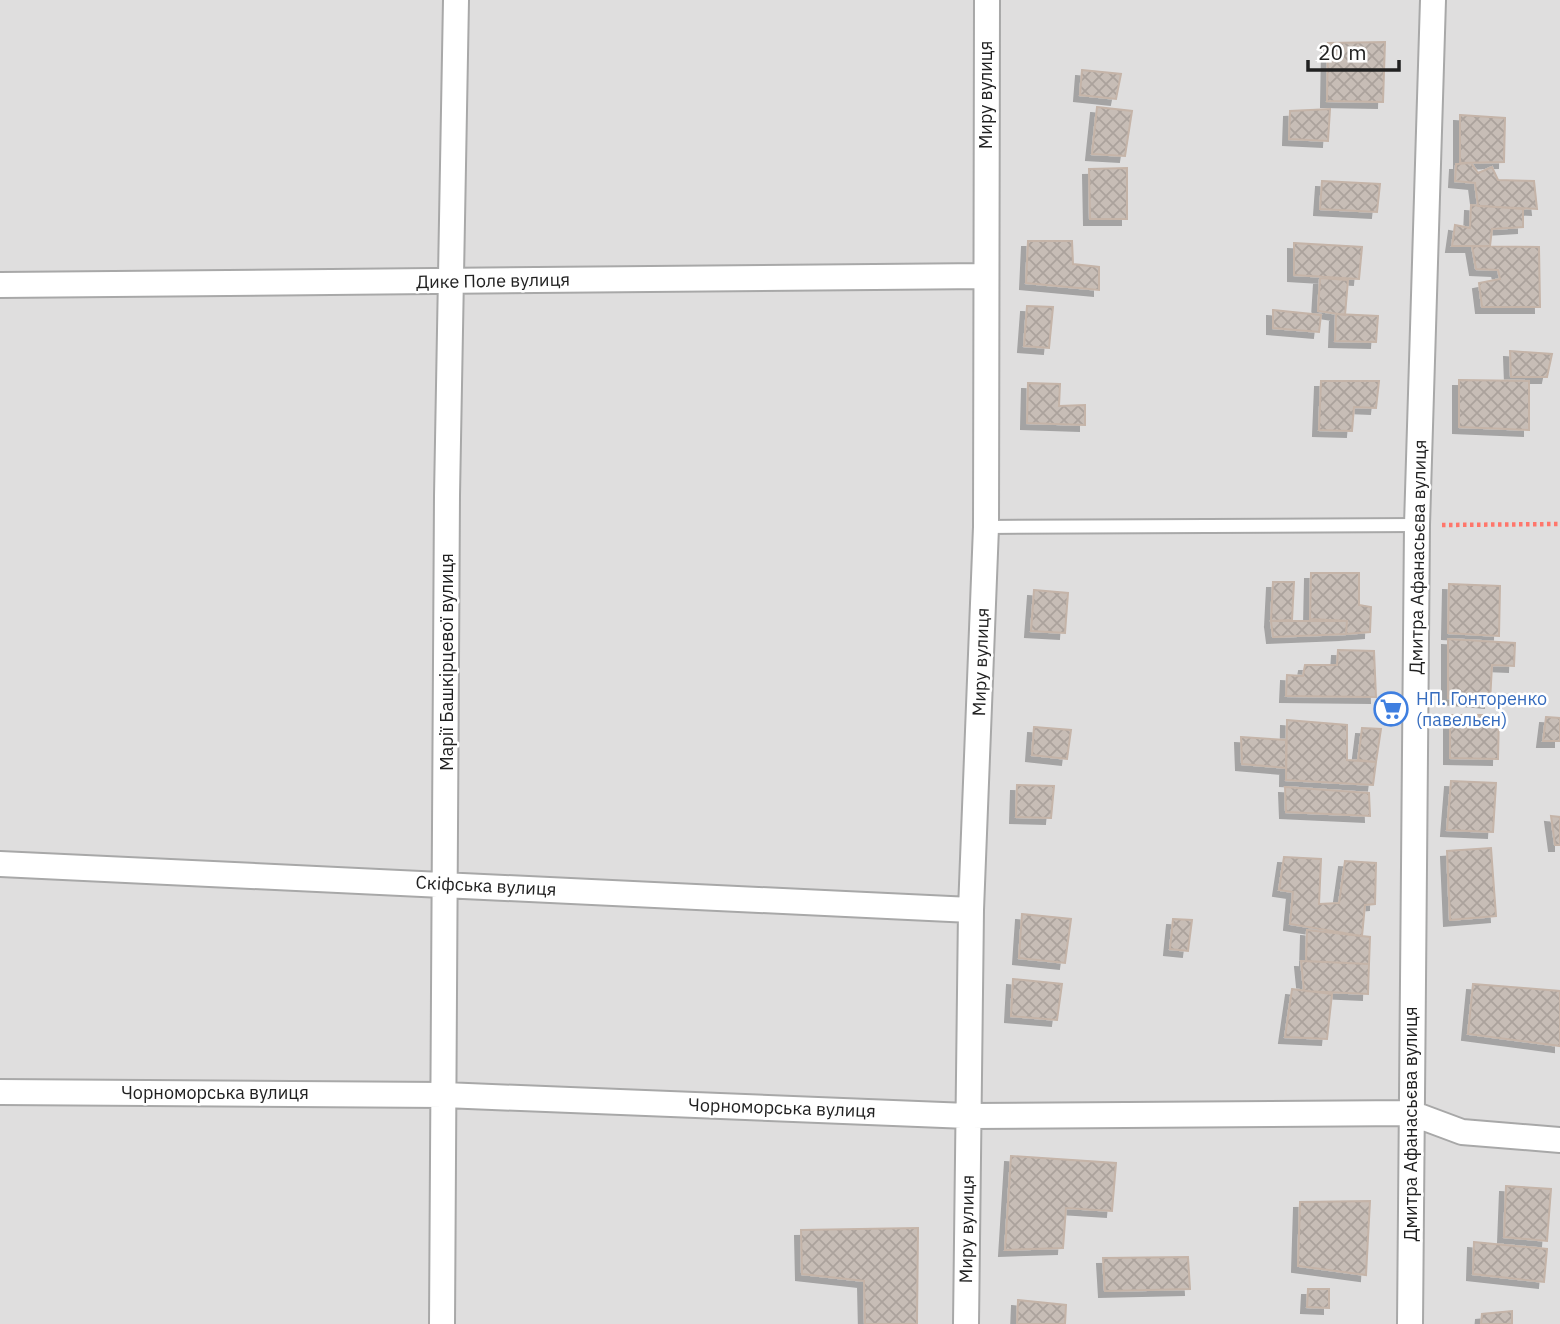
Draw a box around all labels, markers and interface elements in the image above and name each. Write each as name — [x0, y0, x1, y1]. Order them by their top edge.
scale bar — [1308, 28, 1399, 72]
text: 20 m — [1318, 38, 1367, 66]
street label: Миру вулиця — [974, 41, 997, 149]
street label: Дике Поле вулиця — [416, 268, 570, 293]
street label: Дмитра Афанасьєва вулиця — [1404, 439, 1431, 675]
street label: Марії Башкірцевої вулиця — [435, 553, 458, 771]
street label: Миру вулиця — [967, 607, 994, 717]
place label: НП. Гонторенко (павельєн) — [1416, 687, 1547, 731]
supermarket icon: НП. Гонторенко (павельєн) — [1372, 690, 1410, 728]
street label: Скіфська вулиця — [415, 870, 557, 901]
street label: Дмитра Афанасьєва вулиця — [1399, 1006, 1422, 1242]
street label: Чорноморська вулиця — [121, 1081, 309, 1104]
street label: Чорноморська вулиця — [688, 1093, 876, 1122]
street label: Миру вулиця — [954, 1175, 979, 1283]

